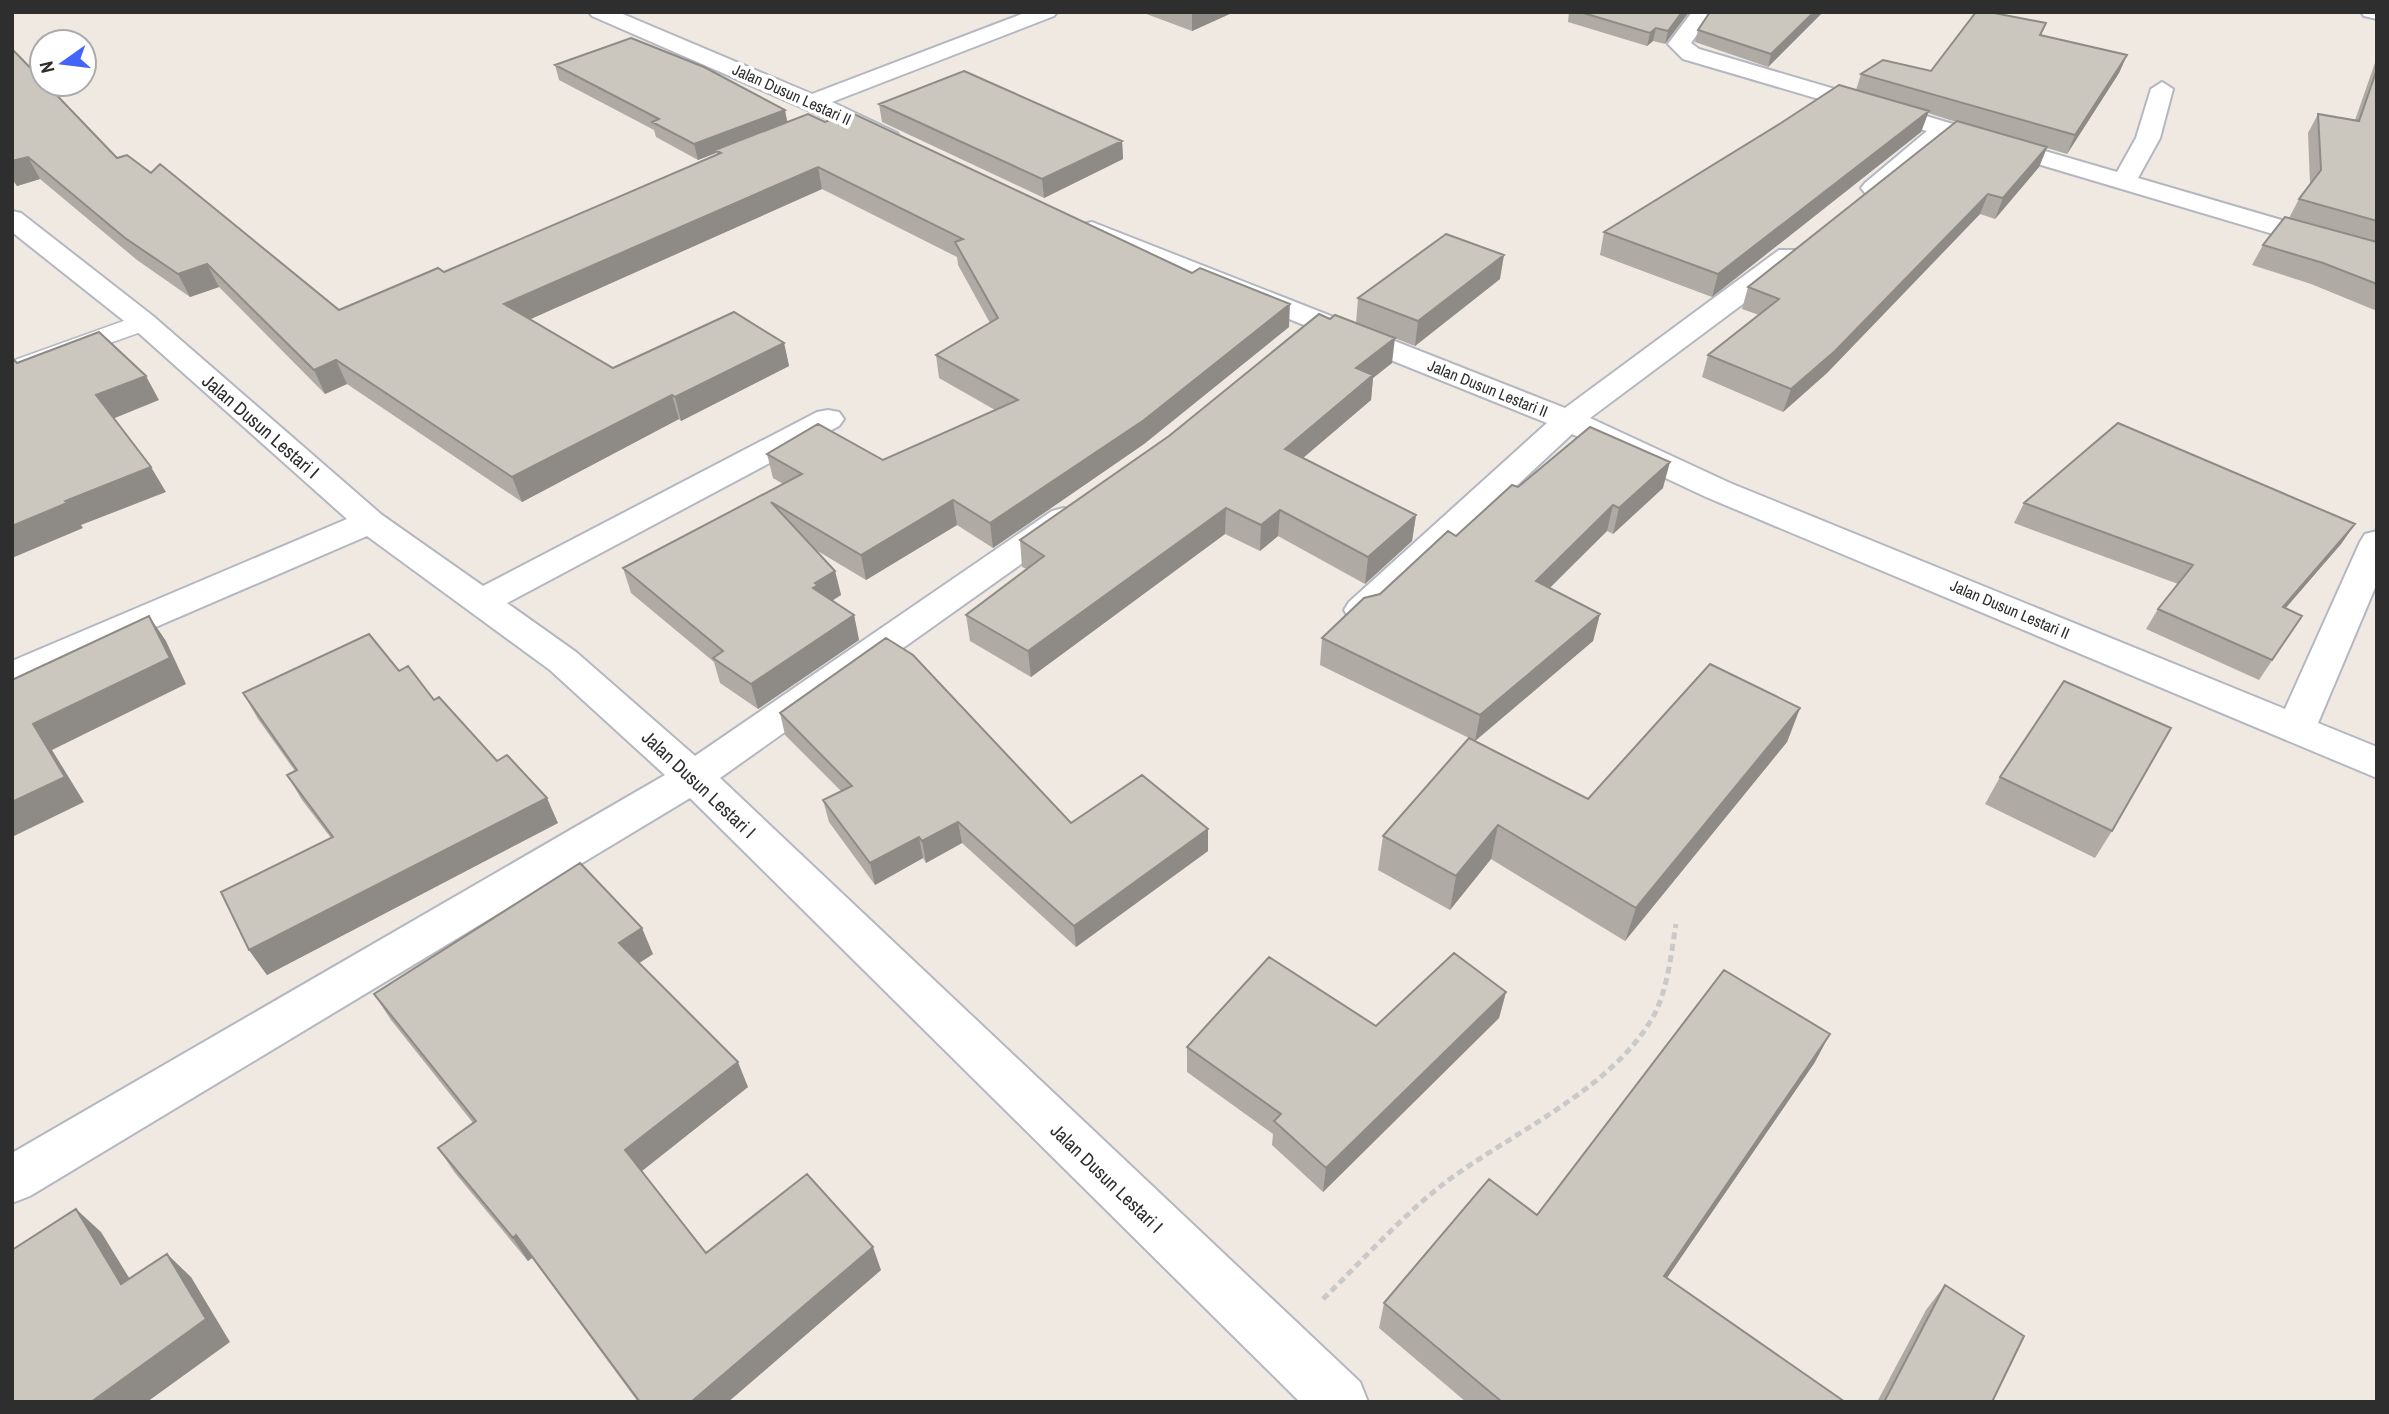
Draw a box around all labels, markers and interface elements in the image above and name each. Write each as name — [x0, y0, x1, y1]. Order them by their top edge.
north arrow — [28, 28, 98, 98]
street label: Jalan Dusun Lestari II — [729, 58, 855, 130]
text: N — [33, 59, 60, 76]
street label: Jalan Dusun Lestari II — [1425, 354, 1551, 422]
street label: Jalan Dusun Lestari I — [197, 368, 325, 484]
street label: Jalan Dusun Lestari II — [1947, 574, 2073, 644]
street label: Jalan Dusun Lestari I — [636, 724, 762, 844]
street label: Jalan Dusun Lestari I — [1045, 1118, 1169, 1238]

